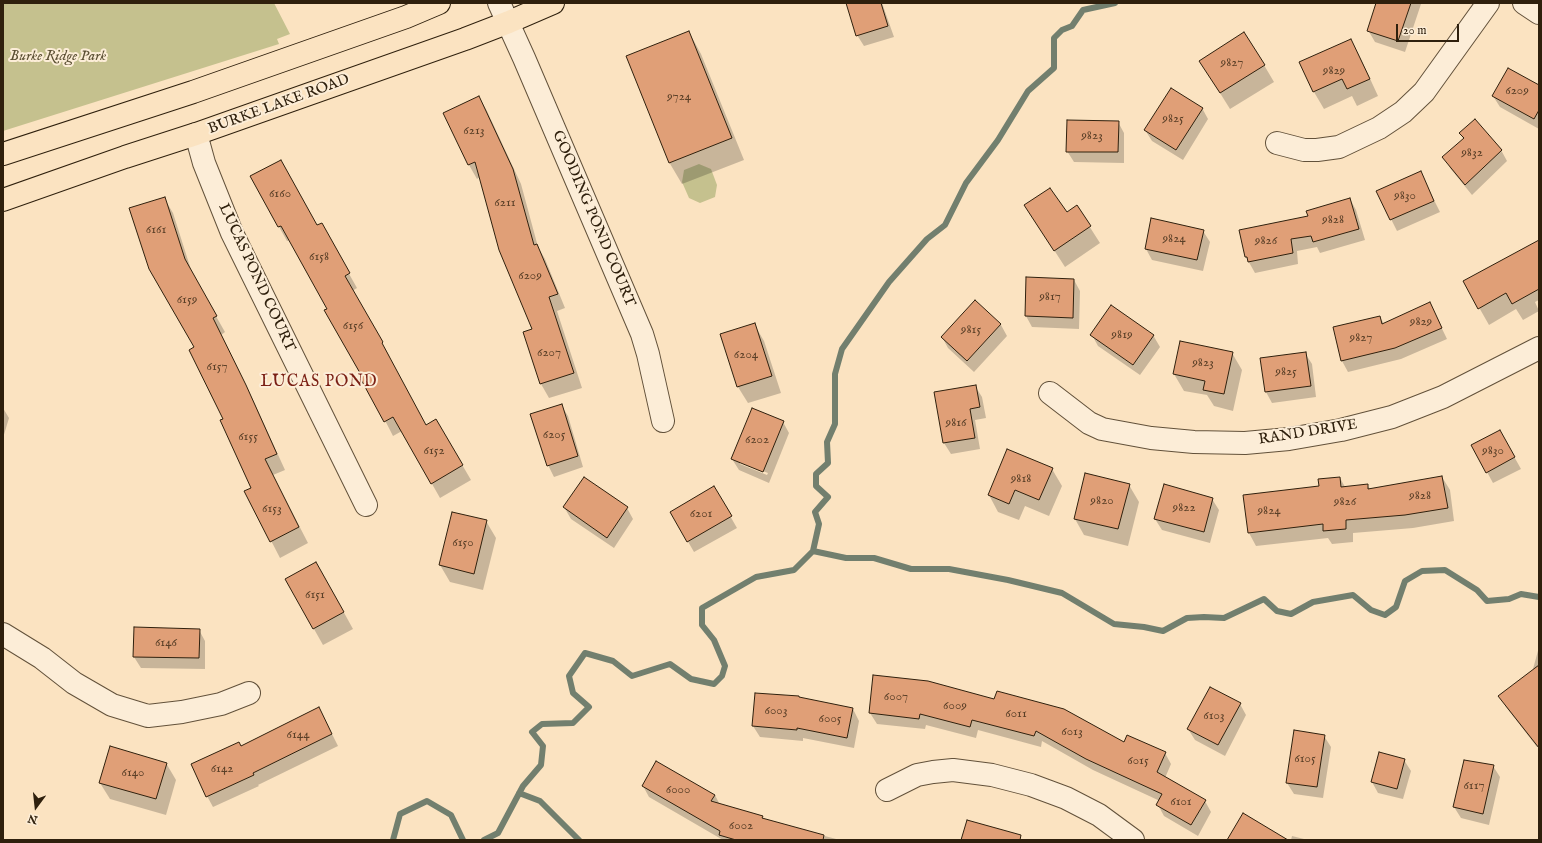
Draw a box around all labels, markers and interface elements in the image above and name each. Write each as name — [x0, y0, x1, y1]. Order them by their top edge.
scale bar — [1398, 16, 1461, 42]
text: 20 m — [1403, 23, 1426, 38]
park label: Burke Ridge Park — [10, 48, 106, 66]
house number: 9827 — [1221, 55, 1243, 71]
house number: 9829 — [1323, 63, 1345, 79]
street label: BURKE LAKE ROAD — [206, 71, 352, 139]
house number: 6209 — [1505, 83, 1529, 99]
house number: 9724 — [667, 89, 691, 105]
house number: 9825 — [1162, 111, 1184, 127]
house number: 6213 — [463, 123, 485, 139]
street label: GOODING POND COURT — [548, 128, 638, 310]
house number: 9823 — [1081, 128, 1103, 144]
house number: 9832 — [1461, 145, 1483, 161]
house number: 6160 — [269, 186, 291, 202]
house number: 9830 — [1394, 188, 1416, 204]
house number: 6211 — [494, 195, 516, 211]
street label: LUCAS POND COURT — [214, 201, 298, 355]
house number: 9828 — [1322, 212, 1344, 228]
house number: 6161 — [146, 222, 166, 238]
house number: 9824 — [1162, 231, 1186, 247]
house number: 9826 — [1255, 233, 1277, 249]
house number: 6158 — [309, 249, 329, 265]
house number: 6209 — [518, 268, 542, 284]
house number: 9817 — [1039, 289, 1061, 305]
house number: 6159 — [177, 292, 197, 308]
house number: 9829 — [1410, 314, 1432, 330]
house number: 6156 — [343, 318, 363, 334]
house number: 9815 — [961, 322, 981, 338]
house number: 9819 — [1111, 327, 1133, 343]
house number: 9827 — [1350, 330, 1372, 346]
house number: 6207 — [537, 345, 561, 361]
house number: 6204 — [734, 347, 758, 363]
house number: 9823 — [1192, 355, 1214, 371]
house number: 6157 — [206, 359, 228, 375]
house number: 9825 — [1275, 364, 1297, 380]
district label: LUCAS POND — [260, 373, 378, 393]
house number: 9816 — [945, 415, 967, 431]
street label: RAND DRIVE — [1257, 416, 1359, 450]
house number: 6205 — [543, 427, 565, 443]
house number: 6155 — [238, 429, 258, 445]
house number: 6202 — [745, 432, 769, 448]
house number: 6152 — [423, 443, 445, 459]
house number: 9830 — [1482, 443, 1504, 459]
house number: 9818 — [1011, 471, 1031, 487]
house number: 9828 — [1409, 488, 1431, 504]
house number: 9820 — [1090, 493, 1114, 509]
house number: 9826 — [1334, 494, 1356, 510]
house number: 9822 — [1173, 500, 1195, 516]
house number: 6153 — [262, 501, 282, 517]
house number: 9824 — [1257, 503, 1281, 519]
house number: 6201 — [690, 506, 712, 522]
house number: 6150 — [452, 535, 474, 551]
house number: 6151 — [305, 587, 325, 603]
house number: 6146 — [155, 635, 177, 651]
house number: 6007 — [884, 689, 908, 705]
house number: 6009 — [943, 698, 967, 714]
house number: 6003 — [764, 703, 788, 719]
house number: 6011 — [1005, 706, 1027, 722]
house number: 6103 — [1203, 708, 1225, 724]
house number: 6005 — [819, 711, 841, 727]
house number: 6013 — [1061, 724, 1083, 740]
house number: 6144 — [287, 727, 309, 743]
house number: 6105 — [1294, 751, 1316, 767]
house number: 6015 — [1127, 753, 1149, 769]
house number: 6142 — [211, 761, 233, 777]
house number: 6140 — [121, 765, 145, 781]
house number: 6117 — [1463, 778, 1485, 794]
house number: 6000 — [666, 782, 690, 798]
north arrow — [16, 787, 56, 827]
house number: 6101 — [1170, 794, 1192, 810]
text: N — [26, 811, 39, 827]
house number: 6002 — [729, 818, 753, 834]

